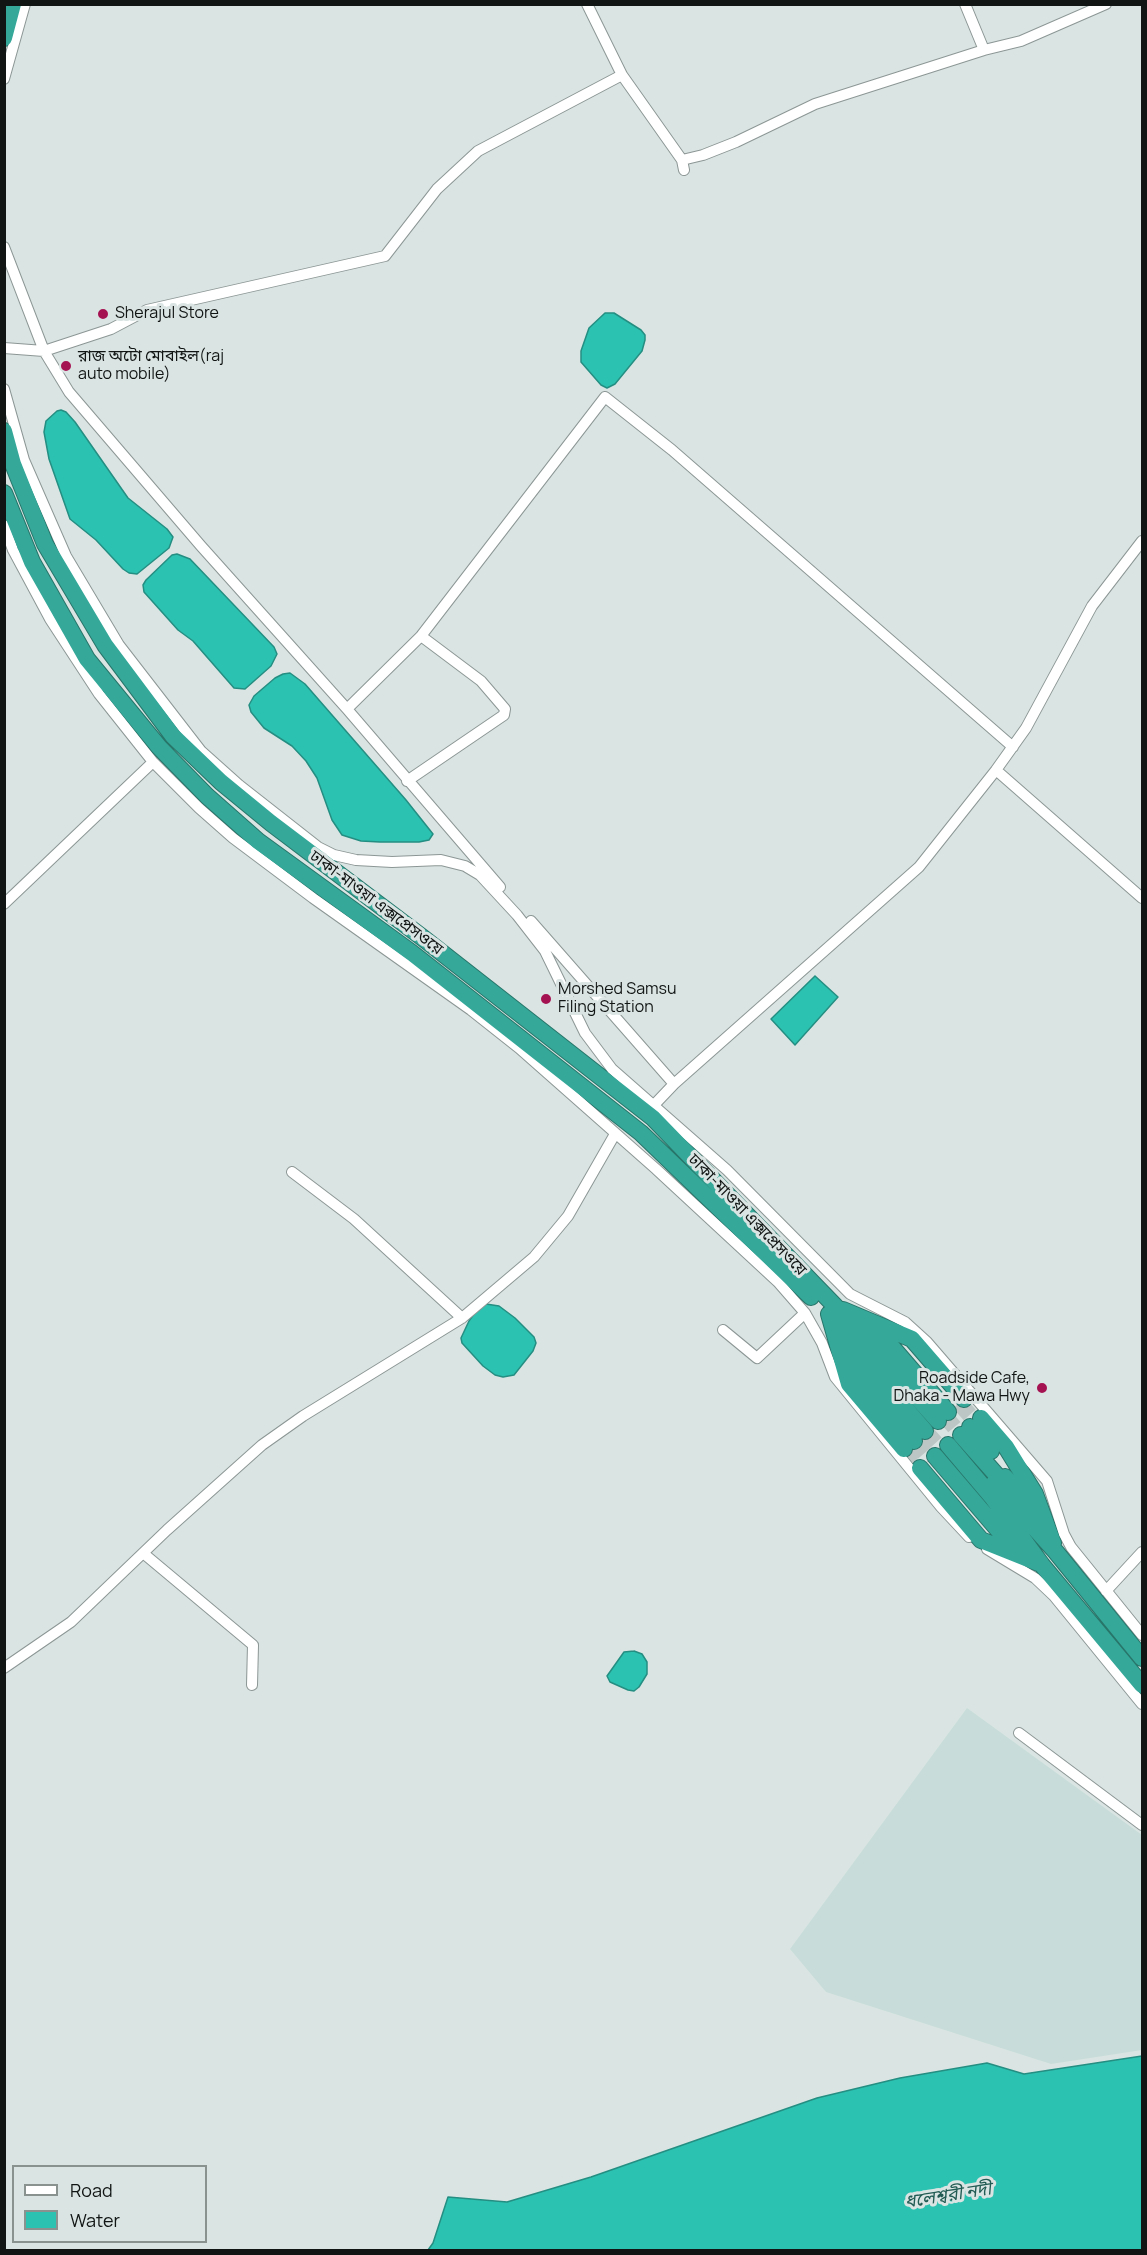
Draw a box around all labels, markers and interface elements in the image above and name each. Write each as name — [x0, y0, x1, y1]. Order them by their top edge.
place label: Sherajul Store — [115, 304, 219, 324]
marker: Sherajul Store — [96, 307, 110, 321]
place label: রাজ অটো মোবাইল(raj auto mobile) — [78, 347, 224, 385]
marker: রাজ অটো মোবাইল(raj auto mobile) — [59, 359, 73, 373]
street label: ঢাকা-মাওয়া এক্সপ্রেসওয়ে — [306, 847, 446, 959]
place label: Morshed Samsu Filing Station — [558, 980, 677, 1018]
marker: Morshed Samsu Filing Station — [539, 992, 553, 1006]
street label: ঢাকা-মাওয়া এক্সপ্রেসওয়ে — [684, 1150, 810, 1280]
place label: Roadside Cafe, Dhaka - Mawa Hwy — [893, 1369, 1030, 1407]
marker: Roadside Cafe, Dhaka - Mawa Hwy — [1035, 1381, 1049, 1395]
legend — [12, 2165, 207, 2243]
text: Road — [70, 2178, 113, 2202]
water label: ধলেশ্বরী নদী — [903, 2179, 993, 2213]
text: Water — [70, 2208, 120, 2232]

